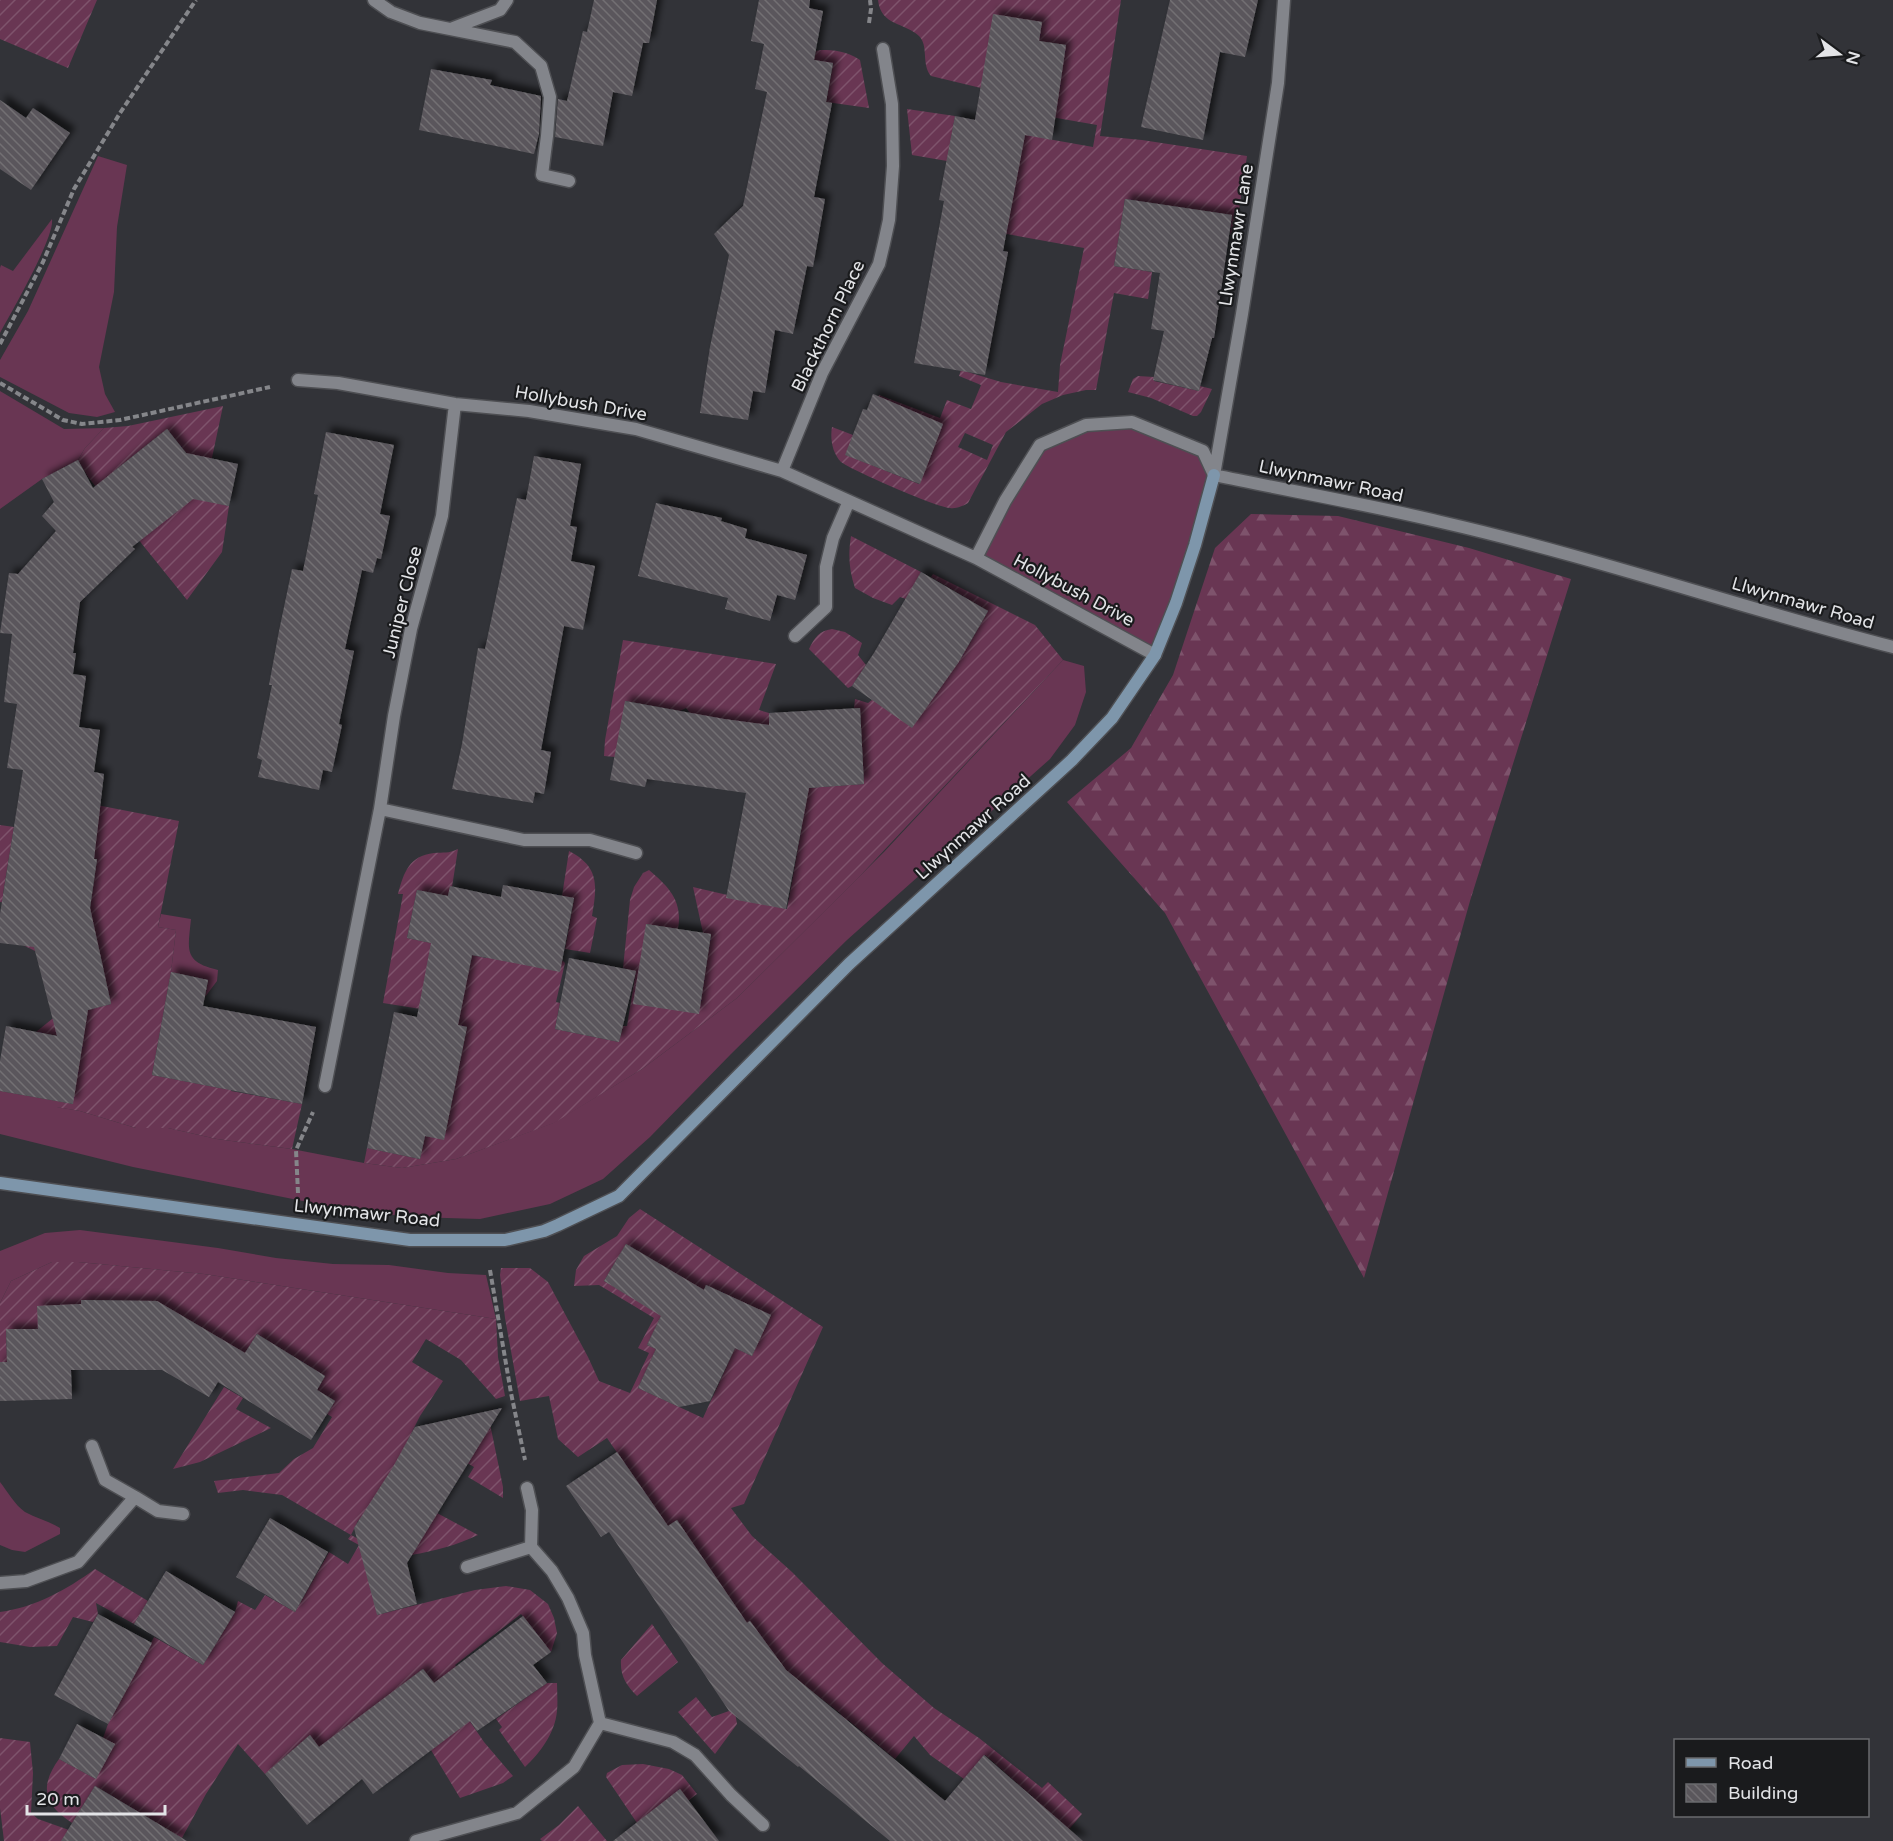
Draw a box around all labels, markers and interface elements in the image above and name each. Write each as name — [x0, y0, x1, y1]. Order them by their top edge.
north arrow — [1809, 24, 1869, 84]
text: N — [1841, 49, 1864, 67]
street label: Llwynmawr Lane — [1214, 162, 1258, 308]
street label: Blackthorn Place — [787, 256, 869, 396]
street label: Hollybush Drive — [513, 381, 649, 425]
street label: Llwynmawr Road — [1257, 455, 1405, 507]
street label: Juniper Close — [377, 544, 427, 660]
street label: Hollybush Drive — [1010, 549, 1138, 631]
street label: Llwynmawr Road — [1729, 572, 1877, 634]
street label: Llwynmawr Road — [911, 770, 1035, 884]
street label: Llwynmawr Road — [293, 1194, 441, 1232]
legend — [1674, 1739, 1869, 1817]
text: Road — [1728, 1752, 1773, 1774]
scale bar — [27, 1778, 165, 1816]
text: Building — [1728, 1782, 1798, 1804]
text: 20 m — [36, 1788, 80, 1810]

